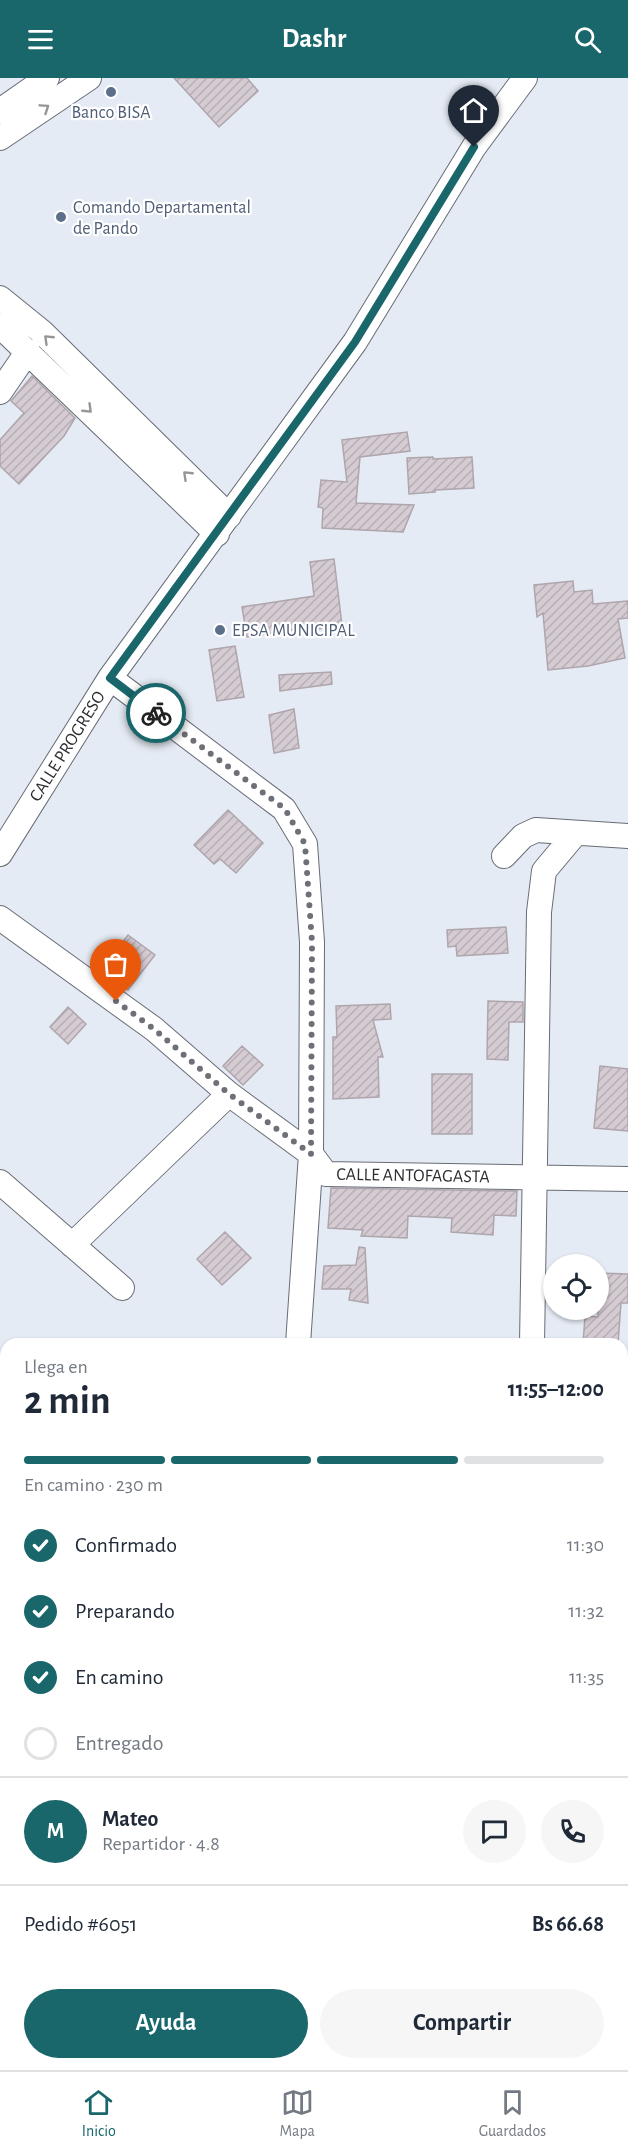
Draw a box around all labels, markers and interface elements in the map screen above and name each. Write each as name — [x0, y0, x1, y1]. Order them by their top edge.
icon: menu — [24, 23, 57, 56]
icon: search — [571, 23, 604, 56]
text: Dashr — [282, 25, 346, 52]
marker: Banco BISA — [104, 85, 118, 99]
pin — [448, 85, 499, 147]
icon: home — [457, 94, 490, 127]
one-way arrow — [38, 104, 49, 115]
place label: Banco BISA — [71, 104, 151, 122]
place label: Comando Departamental de Pando — [73, 199, 251, 238]
marker: Comando Departamental de Pando — [54, 210, 68, 224]
one-way arrow — [45, 335, 55, 346]
one-way arrow — [82, 402, 92, 413]
one-way arrow — [184, 472, 195, 483]
place label: EPSA MUNICIPAL — [232, 622, 355, 640]
marker: EPSA MUNICIPAL — [213, 623, 227, 637]
courier — [126, 683, 186, 743]
street label: CALLE PROGRESO — [27, 688, 109, 805]
icon: bike — [140, 697, 173, 730]
pin — [90, 939, 141, 1001]
icon: bag — [99, 948, 132, 981]
street label: CALLE ANTOFAGASTA — [336, 1166, 490, 1186]
map controls — [543, 1254, 609, 1320]
button: locate — [543, 1254, 609, 1320]
text: Llega en — [24, 1357, 88, 1377]
text: 11:55–12:00 — [508, 1378, 604, 1400]
text: 2 min — [24, 1382, 111, 1421]
text: En camino · 230 m — [24, 1475, 163, 1495]
icon: check — [24, 1529, 57, 1562]
text: Confirmado — [75, 1534, 177, 1556]
text: 11:30 — [567, 1535, 604, 1555]
icon: check — [24, 1595, 57, 1628]
text: Preparando — [75, 1600, 175, 1622]
text: 11:32 — [568, 1601, 604, 1621]
icon: check — [24, 1661, 57, 1694]
text: En camino — [75, 1666, 164, 1688]
text: 11:35 — [569, 1667, 604, 1687]
text: Entregado — [75, 1732, 164, 1754]
button: chat — [463, 1800, 526, 1863]
button: phone — [541, 1800, 604, 1863]
text: Mateo — [102, 1808, 158, 1830]
text: M — [47, 1820, 64, 1842]
text: Repartidor · 4.8 — [102, 1834, 220, 1854]
text: Pedido #6051 — [24, 1913, 137, 1935]
text: Bs 66.68 — [532, 1913, 604, 1935]
button: Ayuda — [24, 1989, 308, 2058]
button: Compartir — [320, 1989, 604, 2058]
tab: Inicio — [82, 2086, 116, 2141]
tab: Mapa — [280, 2086, 315, 2141]
tab: Guardados — [479, 2086, 546, 2141]

